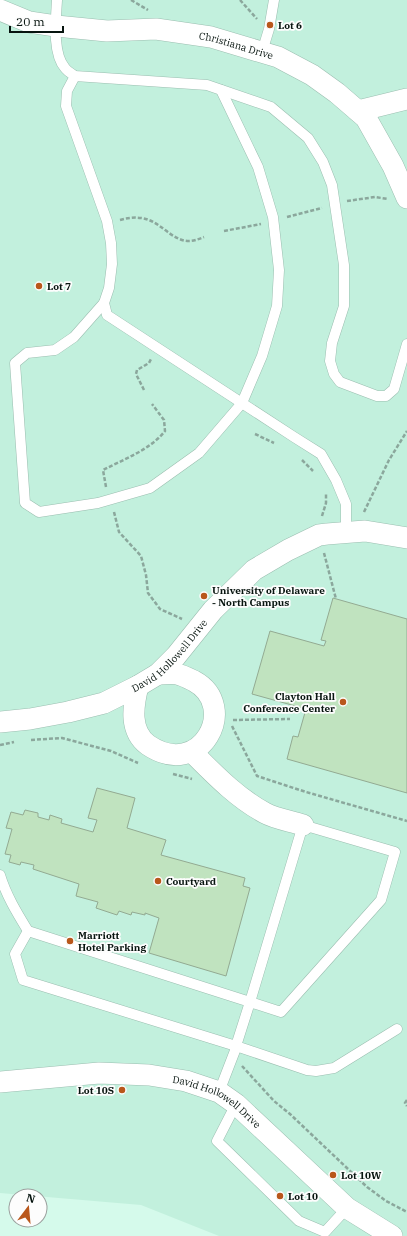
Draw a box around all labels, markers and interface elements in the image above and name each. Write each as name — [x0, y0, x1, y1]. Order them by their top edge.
scale bar — [10, 8, 63, 34]
text: 20 m — [16, 14, 45, 29]
place label: Lot 6 — [278, 19, 302, 32]
marker: Lot 6 — [265, 20, 275, 30]
street label: Christiana Drive — [198, 29, 275, 62]
place label: Lot 7 — [47, 280, 71, 293]
marker: Lot 7 — [34, 281, 44, 291]
place label: University of Delaware - North Campus — [212, 584, 325, 609]
marker: University of Delaware - North Campus — [199, 591, 209, 601]
street label: David Hollowell Drive — [129, 616, 210, 695]
place label: Clayton Hall Conference Center — [243, 690, 335, 715]
marker: Clayton Hall Conference Center — [338, 697, 348, 707]
place label: Courtyard — [166, 875, 217, 888]
marker: Courtyard — [153, 876, 163, 886]
place label: Marriott Hotel Parking — [78, 929, 146, 954]
marker: Marriott Hotel Parking — [65, 936, 75, 946]
street label: David Hollowell Drive — [172, 1072, 264, 1131]
place label: Lot 10S — [78, 1084, 114, 1097]
marker: Lot 10S — [117, 1085, 127, 1095]
place label: Lot 10W — [341, 1169, 382, 1182]
marker: Lot 10W — [328, 1170, 338, 1180]
north arrow — [8, 1188, 48, 1228]
text: N — [25, 1190, 37, 1206]
place label: Lot 10 — [288, 1190, 318, 1203]
marker: Lot 10 — [275, 1191, 285, 1201]

